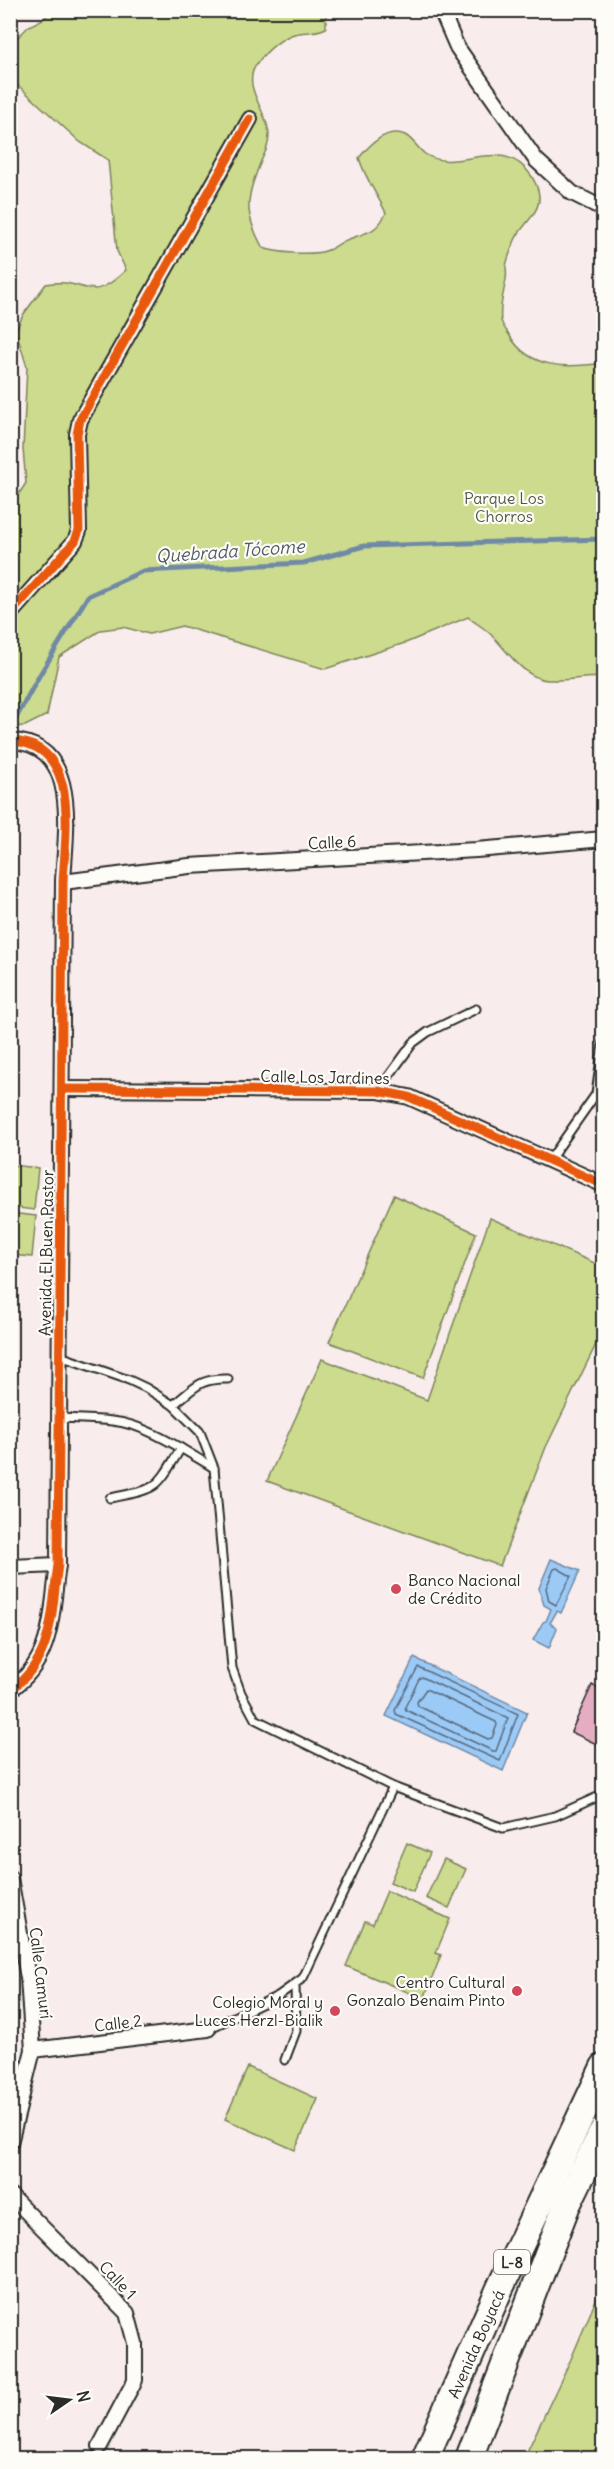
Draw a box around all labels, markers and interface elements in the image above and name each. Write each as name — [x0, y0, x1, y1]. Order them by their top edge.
park label: Parque Los Chorros — [464, 488, 544, 526]
water label: Quebrada Tócome — [155, 534, 306, 568]
street label: Calle 6 — [307, 831, 357, 853]
street label: Calle Los Jardines — [260, 1066, 390, 1088]
street label: Avenida El Buen Pastor — [35, 1169, 57, 1336]
place label: Banco Nacional de Crédito — [408, 1570, 520, 1608]
marker: Banco Nacional de Crédito — [389, 1582, 403, 1596]
street label: Calle Camurí — [25, 1926, 57, 2020]
place label: Centro Cultural Gonzalo Benaim Pinto — [347, 1972, 505, 2010]
marker: Centro Cultural Gonzalo Benaim Pinto — [510, 1984, 524, 1998]
place label: Colegio Moral y Luces Herzl-Bialik — [195, 1992, 323, 2030]
marker: Colegio Moral y Luces Herzl-Bialik — [328, 2004, 342, 2018]
street label: Calle 2 — [93, 2010, 143, 2036]
road number: L-8 — [494, 2250, 530, 2274]
street label: Calle 1 — [95, 2257, 141, 2303]
street label: Avenida Boyacá — [443, 2287, 509, 2401]
north arrow — [39, 2370, 99, 2430]
text: N — [73, 2389, 95, 2404]

